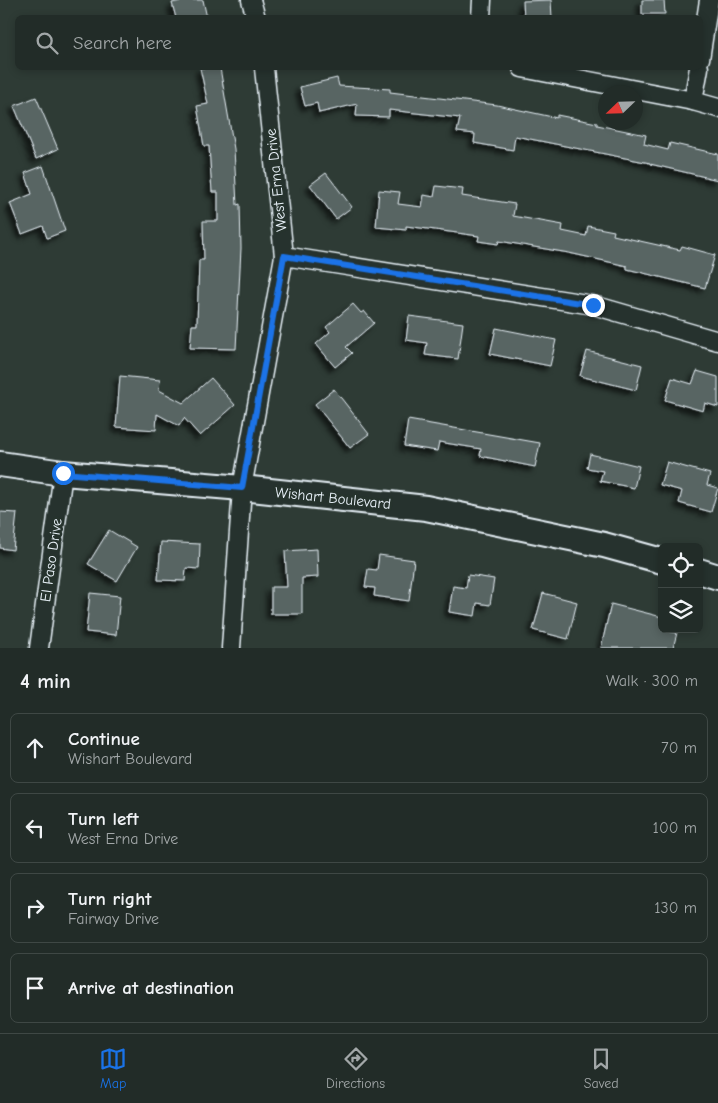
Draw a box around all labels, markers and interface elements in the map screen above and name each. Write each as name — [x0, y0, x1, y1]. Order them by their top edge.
search box — [15, 15, 703, 70]
icon: search — [33, 29, 61, 57]
text: Search here — [73, 32, 172, 54]
north arrow — [598, 85, 643, 130]
street label: West Erna Drive — [262, 127, 290, 232]
route end — [582, 294, 605, 317]
route start — [52, 462, 75, 485]
street label: Wishart Boulevard — [274, 483, 392, 513]
street label: El Paso Drive — [36, 517, 66, 603]
map controls — [658, 543, 703, 633]
button: locate — [658, 543, 703, 588]
button: layers — [658, 588, 703, 633]
text: 4 min — [20, 669, 71, 693]
text: Walk · 300 m — [606, 672, 698, 690]
text: Continue — [68, 728, 140, 750]
icon: ahead — [21, 734, 49, 762]
text: 70 m — [661, 739, 697, 757]
text: Wishart Boulevard — [68, 750, 192, 768]
text: Turn left — [68, 808, 139, 830]
icon: left — [21, 814, 49, 842]
text: 100 m — [653, 819, 697, 837]
text: West Erna Drive — [68, 830, 178, 848]
text: Turn right — [68, 888, 152, 910]
icon: right — [21, 894, 49, 922]
text: 130 m — [654, 899, 697, 917]
text: Fairway Drive — [68, 910, 159, 928]
icon: arrive — [21, 974, 49, 1002]
text: Arrive at destination — [68, 977, 234, 999]
tab: Map — [99, 1045, 127, 1092]
tab: Directions — [326, 1045, 385, 1092]
tab: Saved — [584, 1045, 619, 1092]

